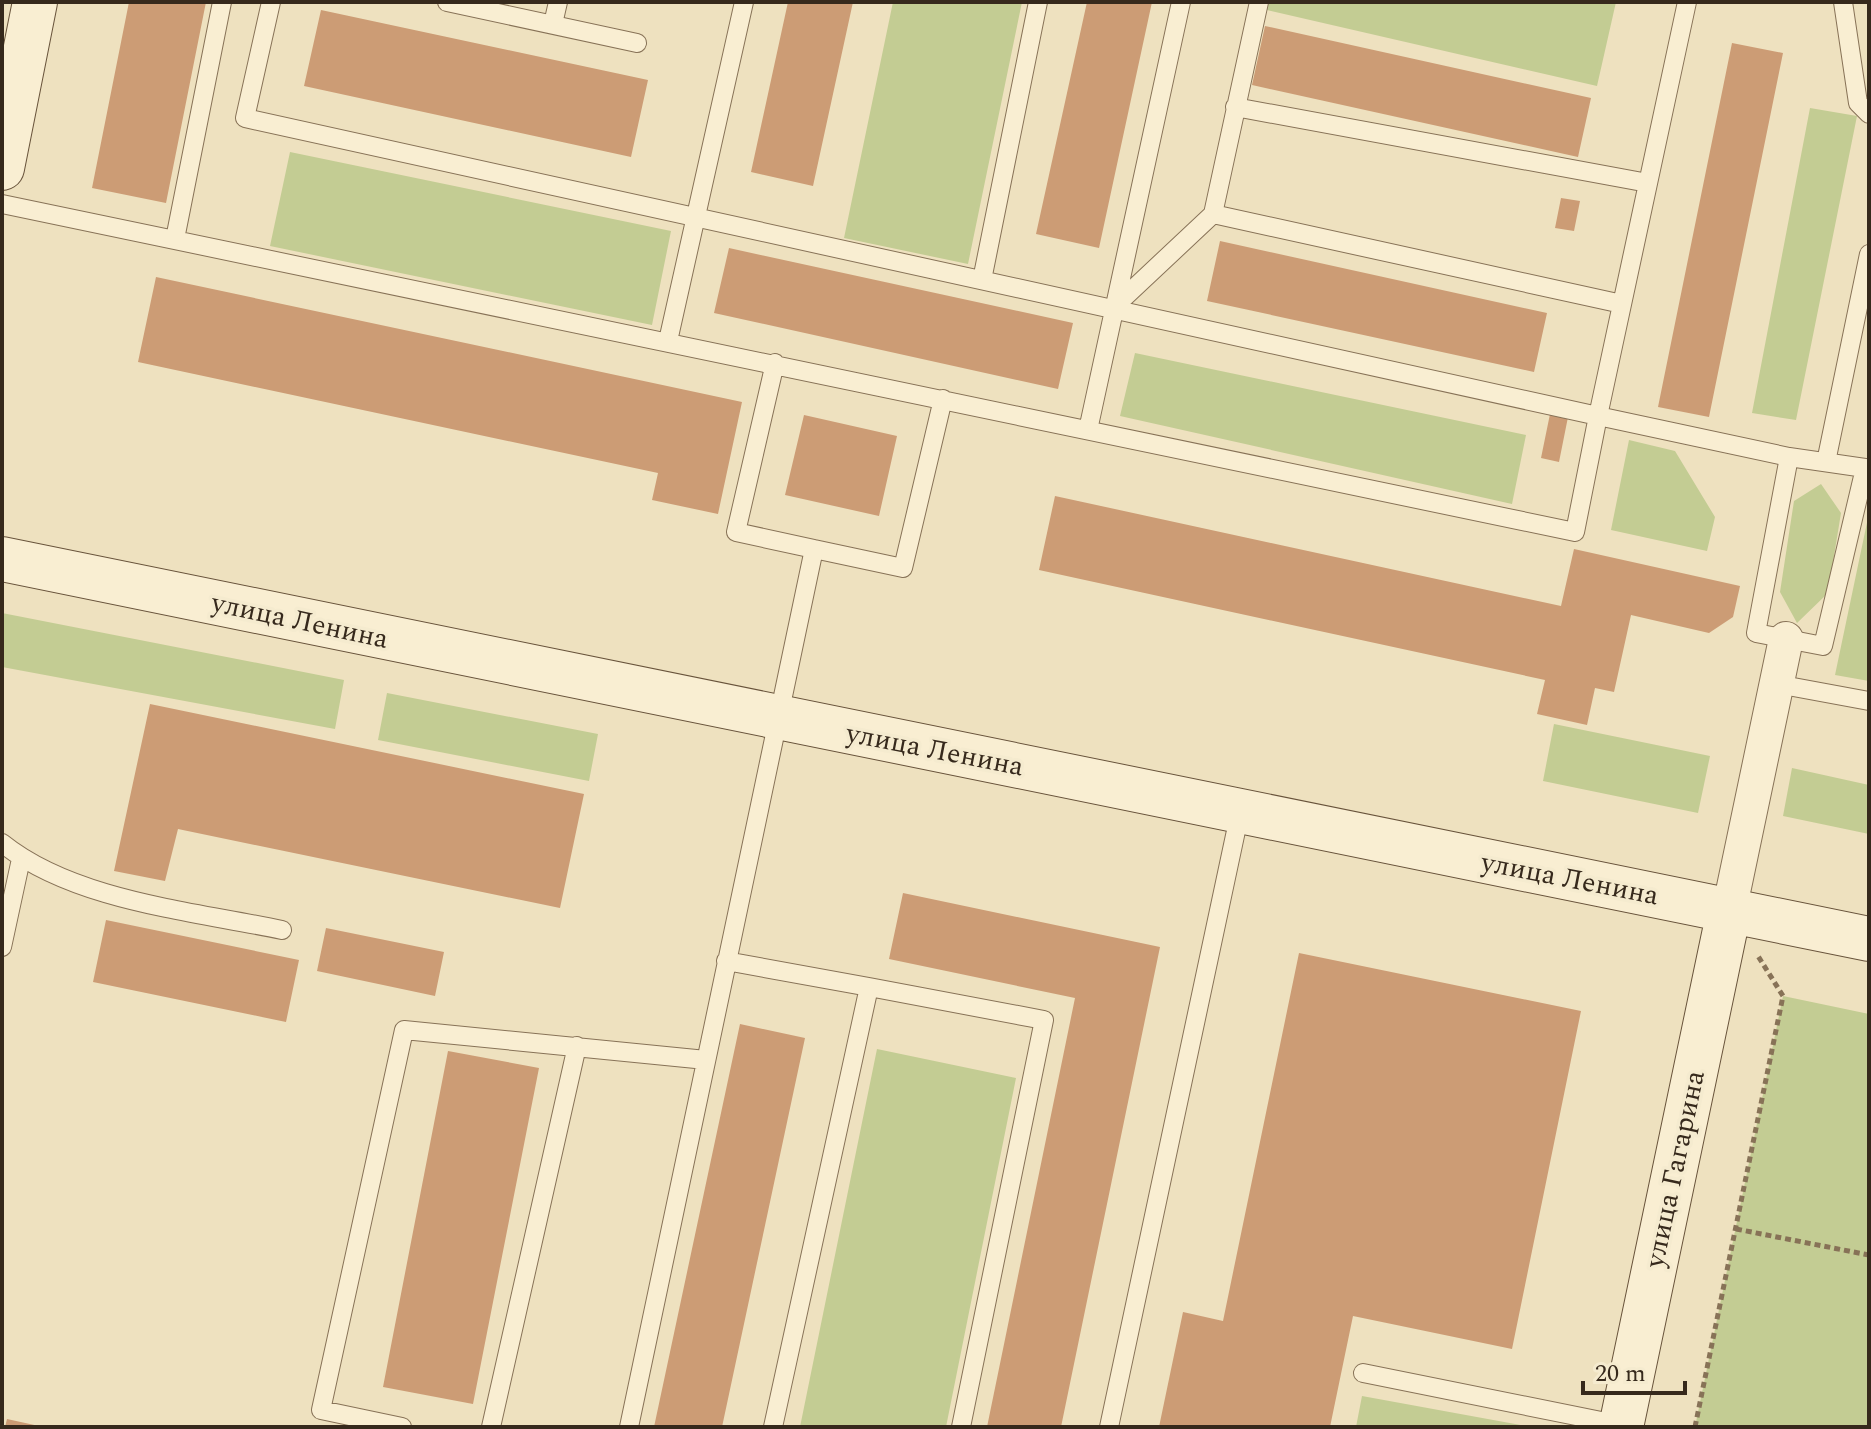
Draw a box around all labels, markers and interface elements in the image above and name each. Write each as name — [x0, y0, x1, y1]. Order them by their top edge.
street label: улица Ленина — [207, 581, 393, 661]
street label: улица Ленина — [842, 712, 1028, 788]
street label: улица Ленина — [1477, 841, 1663, 917]
street label: улица Гагарина — [1633, 1066, 1717, 1273]
scale bar — [1583, 1345, 1685, 1395]
text: 20 m — [1595, 1356, 1646, 1392]

